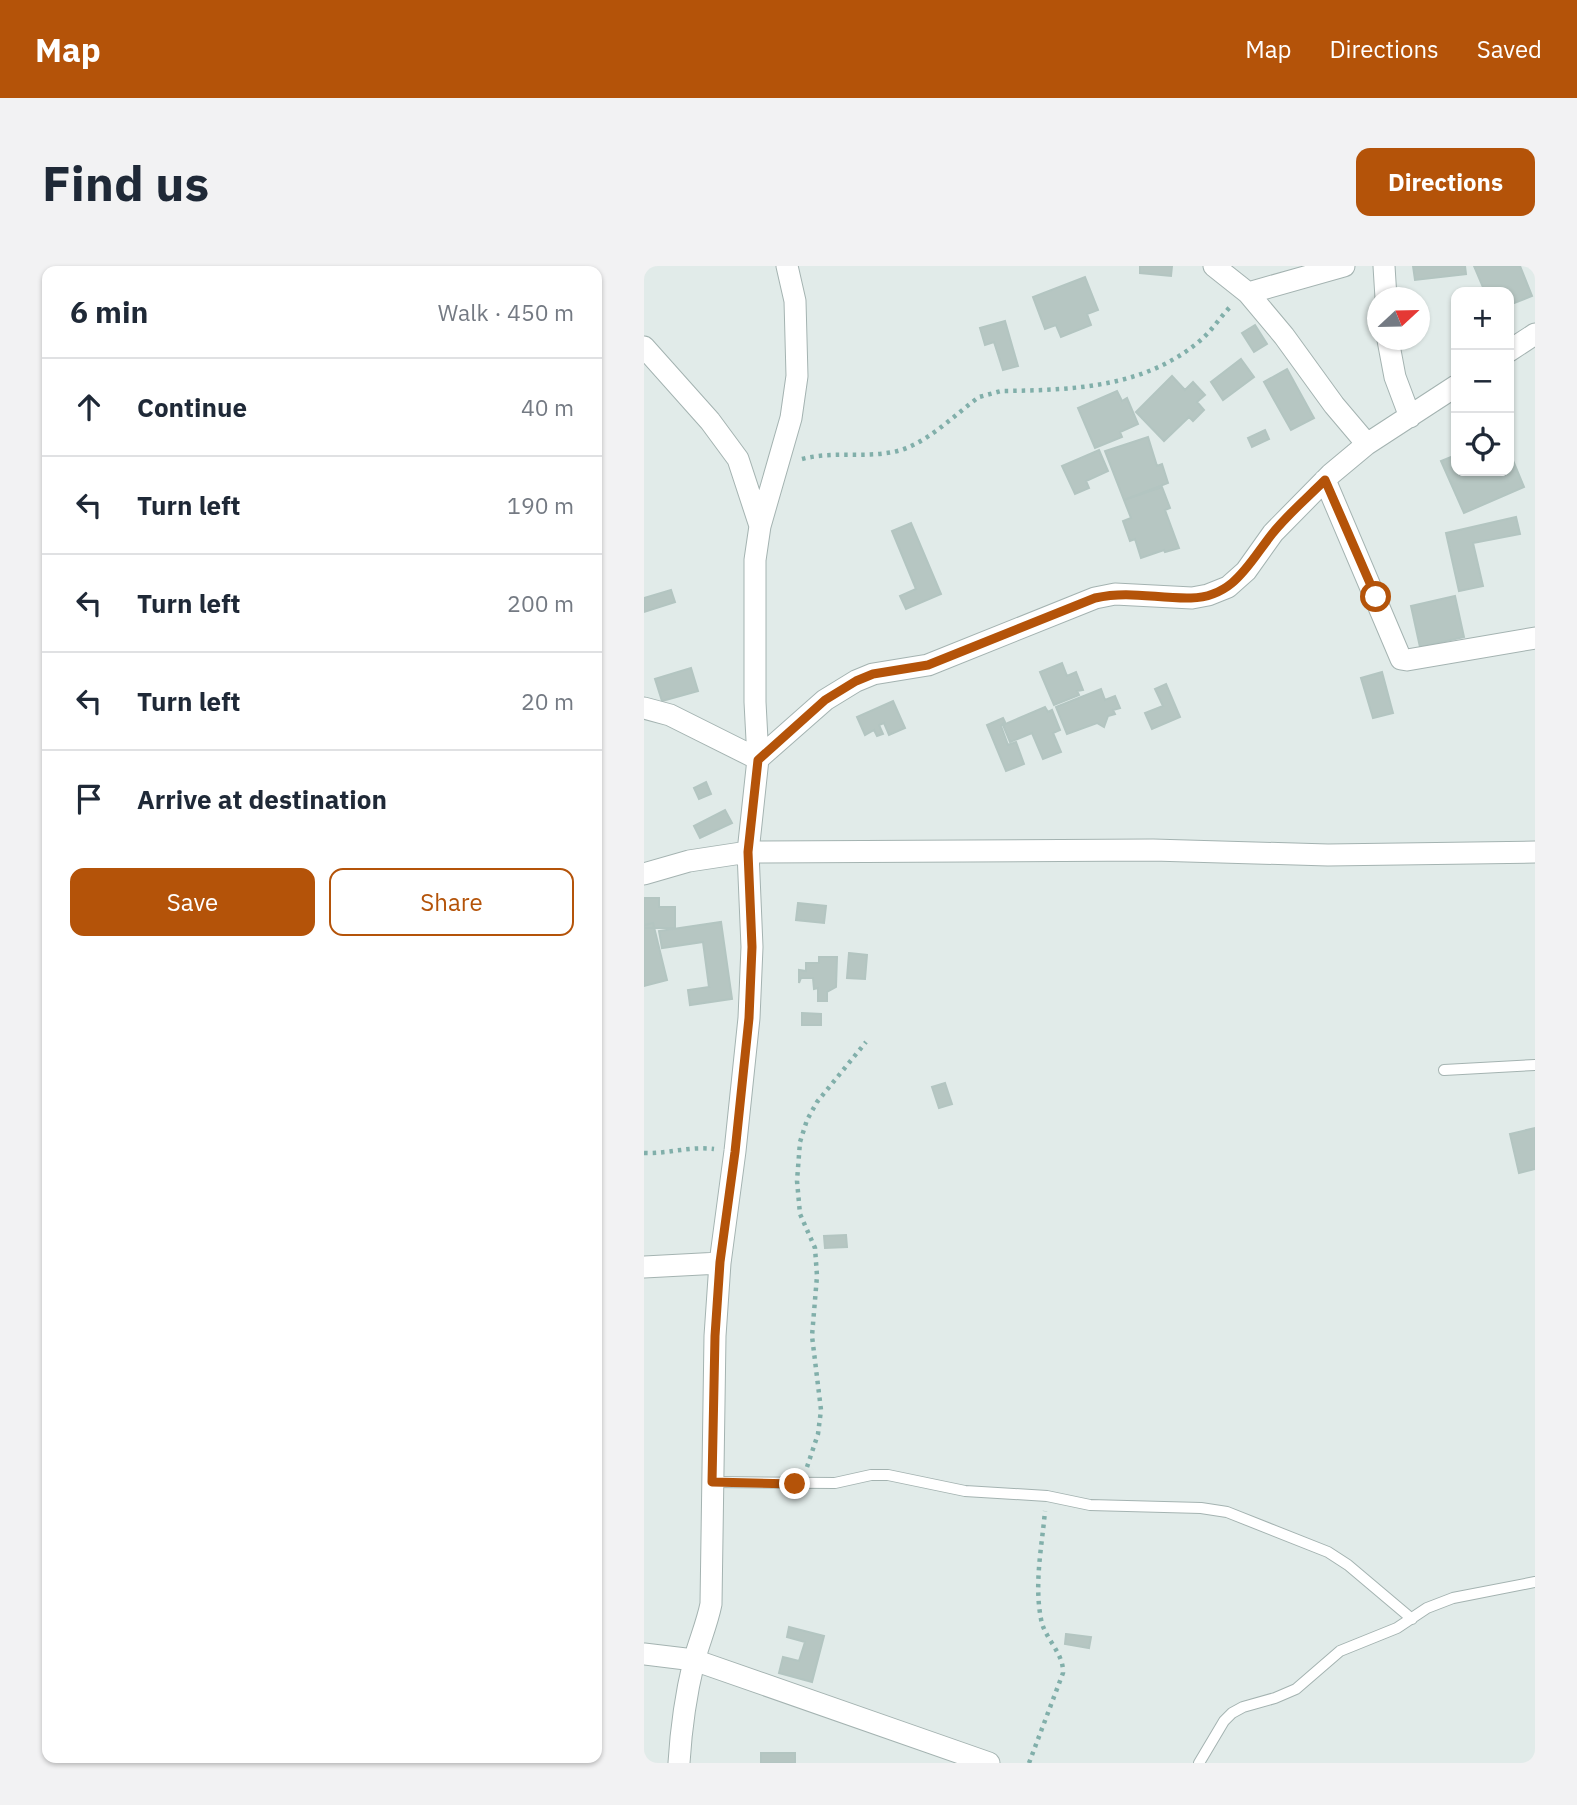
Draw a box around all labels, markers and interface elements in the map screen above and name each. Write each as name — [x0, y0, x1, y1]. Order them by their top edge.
text: Map — [35, 28, 101, 71]
text: Map — [1245, 33, 1291, 65]
text: Directions — [1329, 33, 1439, 65]
text: Saved — [1477, 33, 1542, 65]
button: Directions — [1356, 148, 1535, 216]
text: Find us — [42, 151, 209, 214]
north arrow — [1367, 287, 1430, 350]
map controls — [1451, 287, 1514, 476]
button: + — [1451, 287, 1514, 350]
text: 6 min — [70, 292, 148, 331]
text: Walk · 450 m — [438, 297, 574, 327]
button: − — [1451, 350, 1514, 413]
icon: ahead — [70, 388, 108, 426]
text: Continue — [137, 390, 247, 424]
text: 40 m — [521, 392, 574, 422]
button: locate — [1451, 413, 1514, 476]
icon: left — [70, 486, 108, 524]
text: Turn left — [137, 488, 240, 522]
text: 190 m — [507, 490, 574, 520]
route start — [1360, 581, 1391, 612]
icon: left — [70, 584, 108, 622]
text: Turn left — [137, 586, 240, 620]
text: 200 m — [507, 588, 574, 618]
icon: left — [70, 682, 108, 720]
text: Turn left — [137, 684, 240, 718]
text: 20 m — [521, 686, 574, 716]
icon: arrive — [70, 780, 108, 818]
text: Arrive at destination — [137, 782, 387, 816]
button: Save — [70, 868, 315, 936]
button: Share — [329, 868, 574, 936]
route end — [779, 1468, 810, 1499]

